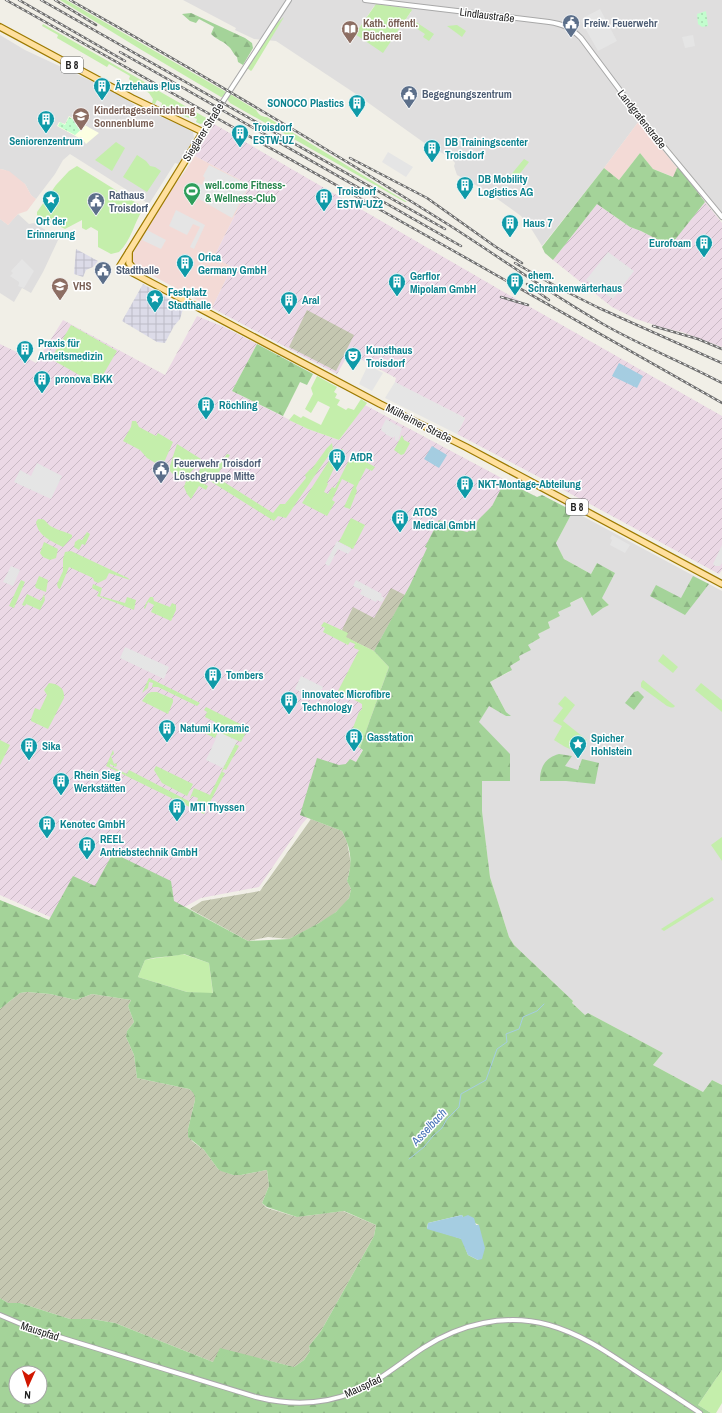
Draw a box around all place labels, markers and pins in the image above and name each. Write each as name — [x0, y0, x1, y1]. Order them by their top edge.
public building icon: Freiw. Feuerwehr — [561, 13, 581, 38]
place label: Kath. öffentl. Bücherei — [363, 16, 419, 43]
place label: Freiw. Feuerwehr — [584, 16, 658, 30]
library icon: Kath. öffentl. Bücherei — [340, 19, 360, 44]
building icon: Ärztehaus Plus — [92, 76, 112, 101]
place label: Ärztehaus Plus — [115, 79, 180, 93]
public building icon: Begegnungszentrum — [399, 84, 419, 109]
place label: Begegnungszentrum — [422, 87, 512, 101]
building icon: SONOCO Plastics — [347, 93, 367, 118]
place label: SONOCO Plastics — [267, 96, 344, 110]
place label: Kindertageseinrichtung Sonnenblume — [94, 103, 196, 130]
school or university icon: Kindertageseinrichtung Sonnenblume — [71, 106, 91, 131]
building icon: Seniorenzentrum — [36, 109, 56, 134]
place label: Troisdorf ESTW-UZ — [253, 120, 294, 147]
building icon: Troisdorf ESTW-UZ — [230, 123, 250, 148]
place label: Seniorenzentrum — [9, 134, 83, 148]
place label: DB Trainingscenter Troisdorf — [445, 135, 528, 162]
building icon: DB Trainingscenter Troisdorf — [422, 138, 442, 163]
place label: DB Mobility Logistics AG — [478, 172, 533, 199]
building icon: DB Mobility Logistics AG — [455, 175, 475, 200]
place label: well.come Fitness- & Wellness-Club — [205, 178, 285, 205]
sports icon: well.come Fitness- & Wellness-Club — [182, 181, 202, 206]
place label: Troisdorf ESTW-UZ2 — [337, 184, 383, 211]
building icon: Troisdorf ESTW-UZ2 — [314, 187, 334, 212]
place label: Rathaus Troisdorf — [109, 188, 148, 215]
place icon: Ort der Erinnerung — [41, 189, 61, 214]
public building icon: Rathaus Troisdorf — [86, 191, 106, 216]
building icon: Haus 7 — [500, 213, 520, 238]
place label: Ort der Erinnerung — [27, 214, 76, 241]
place label: Haus 7 — [523, 216, 553, 230]
building icon: Eurofoam — [694, 233, 714, 258]
place label: Eurofoam — [649, 236, 691, 250]
place label: Orica Germany GmbH — [198, 250, 267, 277]
building icon: Orica Germany GmbH — [175, 253, 195, 278]
public building icon: Stadthalle — [93, 260, 113, 285]
place label: Stadthalle — [116, 263, 159, 277]
place label: ehem. Schrankenwärterhaus — [528, 268, 622, 295]
place label: Gerflor Mipolam GmbH — [410, 269, 476, 296]
building icon: ehem. Schrankenwärterhaus — [505, 271, 525, 296]
building icon: Gerflor Mipolam GmbH — [387, 272, 407, 297]
school or university icon: VHS — [50, 276, 70, 301]
place label: VHS — [73, 279, 92, 293]
place label: Festplatz Stadthalle — [168, 285, 211, 312]
place icon: Festplatz Stadthalle — [145, 288, 165, 313]
building icon: Aral — [279, 290, 299, 315]
place label: Aral — [302, 293, 320, 307]
place label: Praxis für Arbeitsmedizin — [38, 336, 103, 363]
building icon: Praxis für Arbeitsmedizin — [15, 339, 35, 364]
place label: Kunsthaus Troisdorf — [366, 343, 413, 370]
theatre icon: Kunsthaus Troisdorf — [343, 346, 363, 371]
building icon: pronova BKK — [32, 369, 52, 394]
place label: pronova BKK — [55, 372, 113, 386]
building icon: Röchling — [196, 395, 216, 420]
place label: Röchling — [219, 398, 258, 412]
building icon: AfDR — [327, 447, 347, 472]
place label: AfDR — [350, 450, 373, 464]
place label: Feuerwehr Troisdorf Löschgruppe Mitte — [174, 456, 261, 483]
public building icon: Feuerwehr Troisdorf Löschgruppe Mitte — [151, 459, 171, 484]
building icon: NKT-Montage-Abteilung — [455, 474, 475, 499]
place label: NKT-Montage-Abteilung — [478, 477, 581, 491]
place label: ATOS Medical GmbH — [413, 505, 476, 532]
building icon: ATOS Medical GmbH — [390, 508, 410, 533]
building icon: Tombers — [203, 665, 223, 690]
place label: Tombers — [226, 668, 263, 682]
place label: innovatec Microfibre Technology — [302, 687, 390, 714]
building icon: innovatec Microfibre Technology — [279, 690, 299, 715]
building icon: Natumi Koramic — [157, 718, 177, 743]
place label: Natumi Koramic — [180, 721, 249, 735]
building icon: Gasstation — [344, 727, 364, 752]
place label: Gasstation — [367, 730, 414, 744]
place label: Spicher Hohlstein — [591, 731, 632, 758]
place icon: Spicher Hohlstein — [568, 734, 588, 759]
building icon: Sika — [19, 736, 39, 761]
place label: Sika — [42, 739, 61, 753]
place label: Rhein Sieg Werkstätten — [74, 768, 125, 795]
building icon: Rhein Sieg Werkstätten — [51, 771, 71, 796]
building icon: MTI Thyssen — [167, 797, 187, 822]
place label: MTI Thyssen — [190, 800, 245, 814]
building icon: Kenotec GmbH — [37, 814, 57, 839]
place label: Kenotec GmbH — [60, 817, 125, 831]
place label: REEL Antriebstechnik GmbH — [100, 832, 198, 859]
building icon: REEL Antriebstechnik GmbH — [77, 835, 97, 860]

